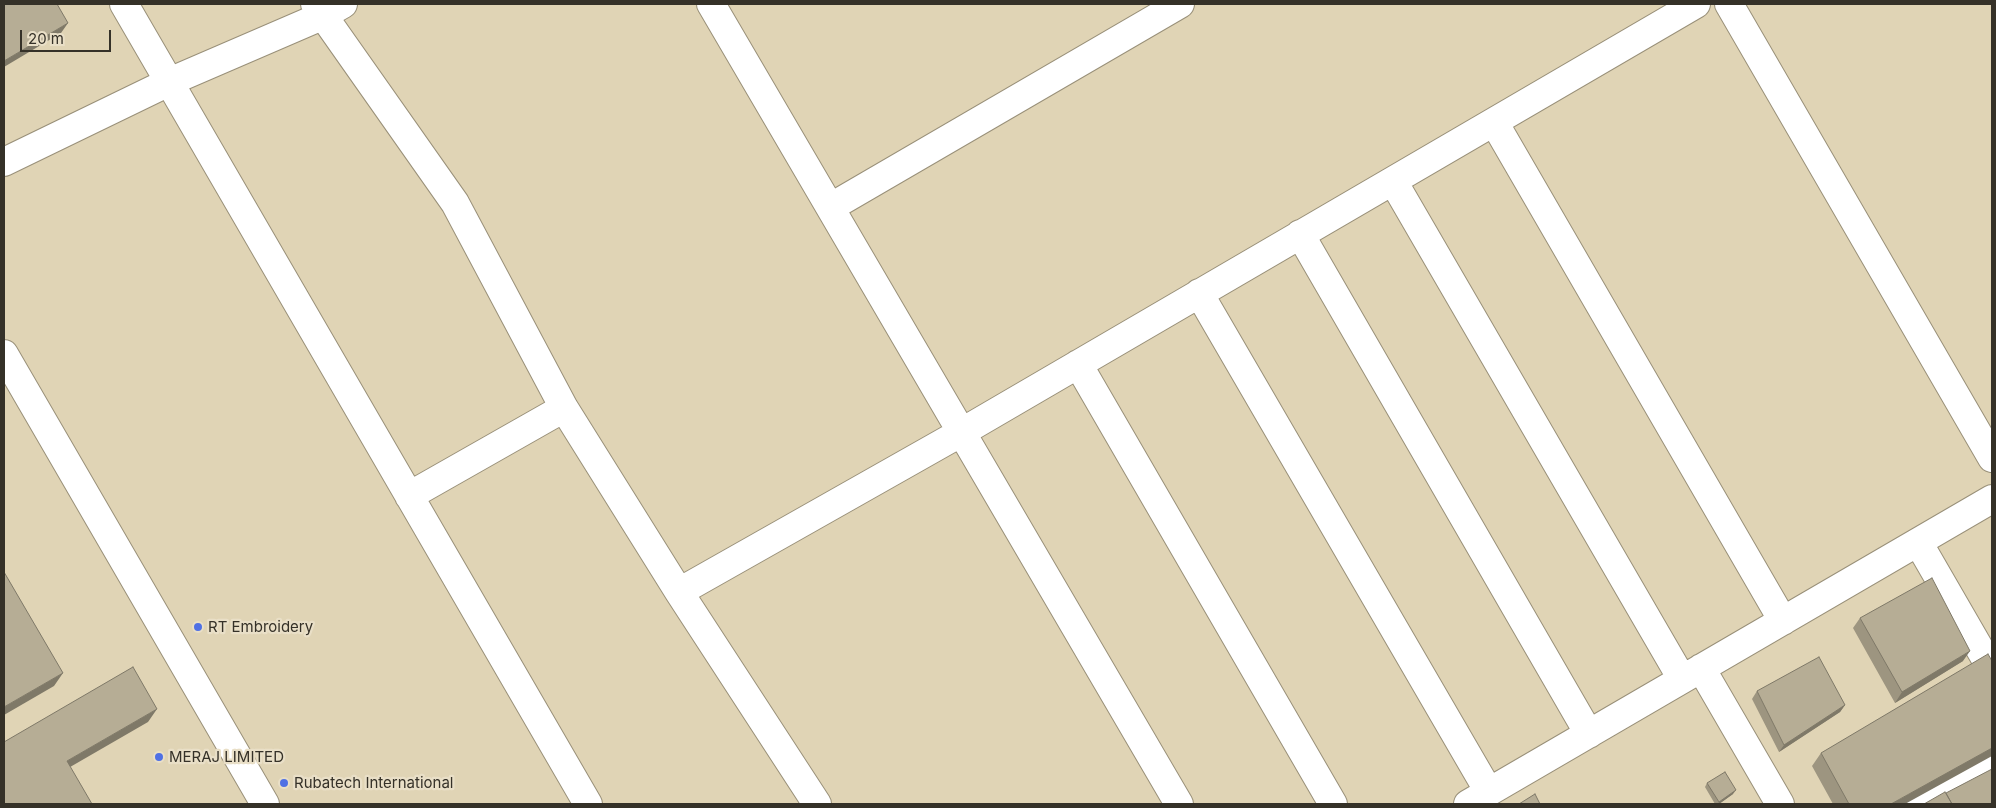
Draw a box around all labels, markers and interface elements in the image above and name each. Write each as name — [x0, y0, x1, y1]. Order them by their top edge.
scale bar — [22, 20, 114, 52]
text: 20 m — [28, 29, 64, 48]
place label: RT Embroidery — [208, 618, 313, 636]
marker: RT Embroidery — [192, 621, 204, 633]
place label: MERAJ LIMITED — [169, 748, 284, 766]
marker: MERAJ LIMITED — [153, 751, 165, 763]
place label: Rubatech International — [294, 774, 453, 792]
marker: Rubatech International — [278, 777, 290, 789]

